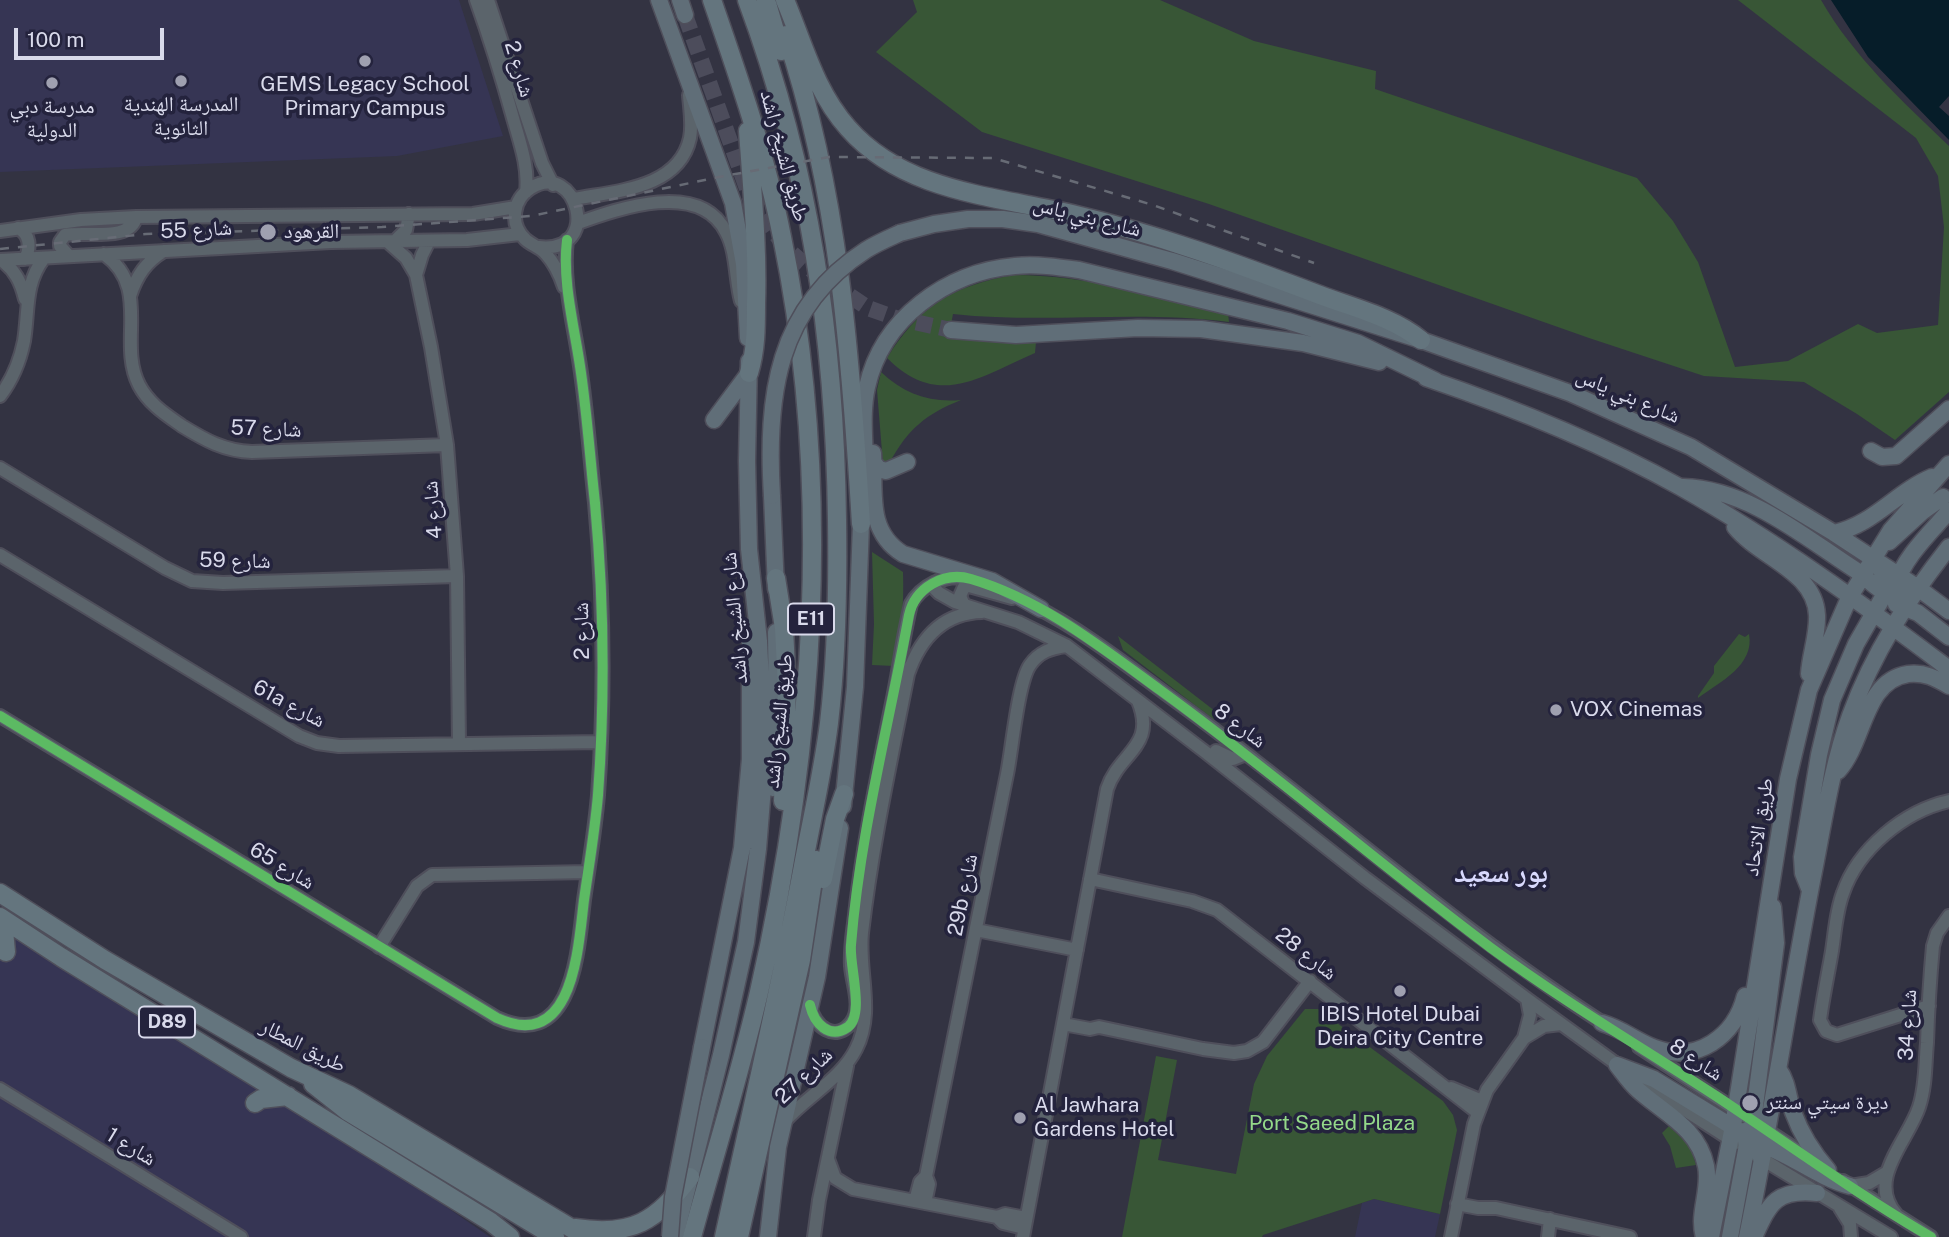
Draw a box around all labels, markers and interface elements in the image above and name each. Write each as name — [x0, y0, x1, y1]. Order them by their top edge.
scale bar — [18, 14, 168, 58]
text: 100 m — [27, 27, 84, 52]
street label: شارع 2 — [499, 38, 539, 100]
marker: GEMS Legacy School Primary Campus — [357, 53, 373, 69]
place label: GEMS Legacy School Primary Campus — [260, 72, 470, 122]
marker: المدرسة الهندية الثانوية — [173, 73, 189, 89]
marker: مدرسة دبي الدولية — [44, 75, 60, 91]
street label: طريق الشيخ راشد — [754, 88, 814, 224]
place label: المدرسة الهندية الثانوية — [124, 92, 238, 142]
place label: مدرسة دبي الدولية — [10, 94, 94, 144]
street label: شارع بني ياس — [1030, 191, 1144, 243]
street label: شارع 55 — [159, 216, 233, 244]
place label: القرهود — [284, 219, 339, 245]
marker: القرهود — [258, 222, 278, 242]
street label: شارع بني ياس — [1572, 363, 1684, 429]
street label: شارع 57 — [230, 415, 302, 443]
street label: شارع 4 — [418, 480, 448, 540]
street label: شارع 59 — [199, 548, 271, 574]
street label: شارع الشيخ راشد — [717, 551, 753, 685]
street label: شارع 2 — [569, 602, 595, 660]
road number: E11 — [788, 604, 834, 634]
street label: طريق الشيخ راشد — [759, 653, 799, 789]
street label: 61a شارع — [249, 675, 329, 733]
place label: VOX Cinemas — [1570, 697, 1703, 723]
street label: شارع 8 — [1209, 698, 1271, 754]
marker: VOX Cinemas — [1548, 702, 1564, 718]
street label: طريق الاتحاد — [1739, 776, 1779, 878]
street label: شارع 65 — [245, 837, 319, 895]
street label: 29b شارع — [943, 852, 983, 938]
district label: بور سعيد — [1454, 856, 1548, 890]
street label: شارع 28 — [1270, 922, 1342, 986]
marker: IBIS Hotel Dubai Deira City Centre — [1392, 983, 1408, 999]
street label: شارع 34 — [1894, 989, 1922, 1061]
place label: IBIS Hotel Dubai Deira City Centre — [1317, 1002, 1483, 1052]
road number: D89 — [139, 1006, 195, 1038]
street label: طريق المطار — [256, 1014, 350, 1078]
street label: شارع 8 — [1665, 1033, 1727, 1087]
street label: شارع 27 — [770, 1043, 838, 1109]
place label: ديرة سيتي سنتر — [1766, 1090, 1889, 1116]
place label: Al Jawhara Gardens Hotel — [1034, 1093, 1175, 1143]
marker: ديرة سيتي سنتر — [1740, 1093, 1760, 1113]
marker: Al Jawhara Gardens Hotel — [1012, 1110, 1028, 1126]
park label: Port Saeed Plaza — [1249, 1111, 1415, 1137]
street label: شارع 1 — [102, 1122, 160, 1172]

